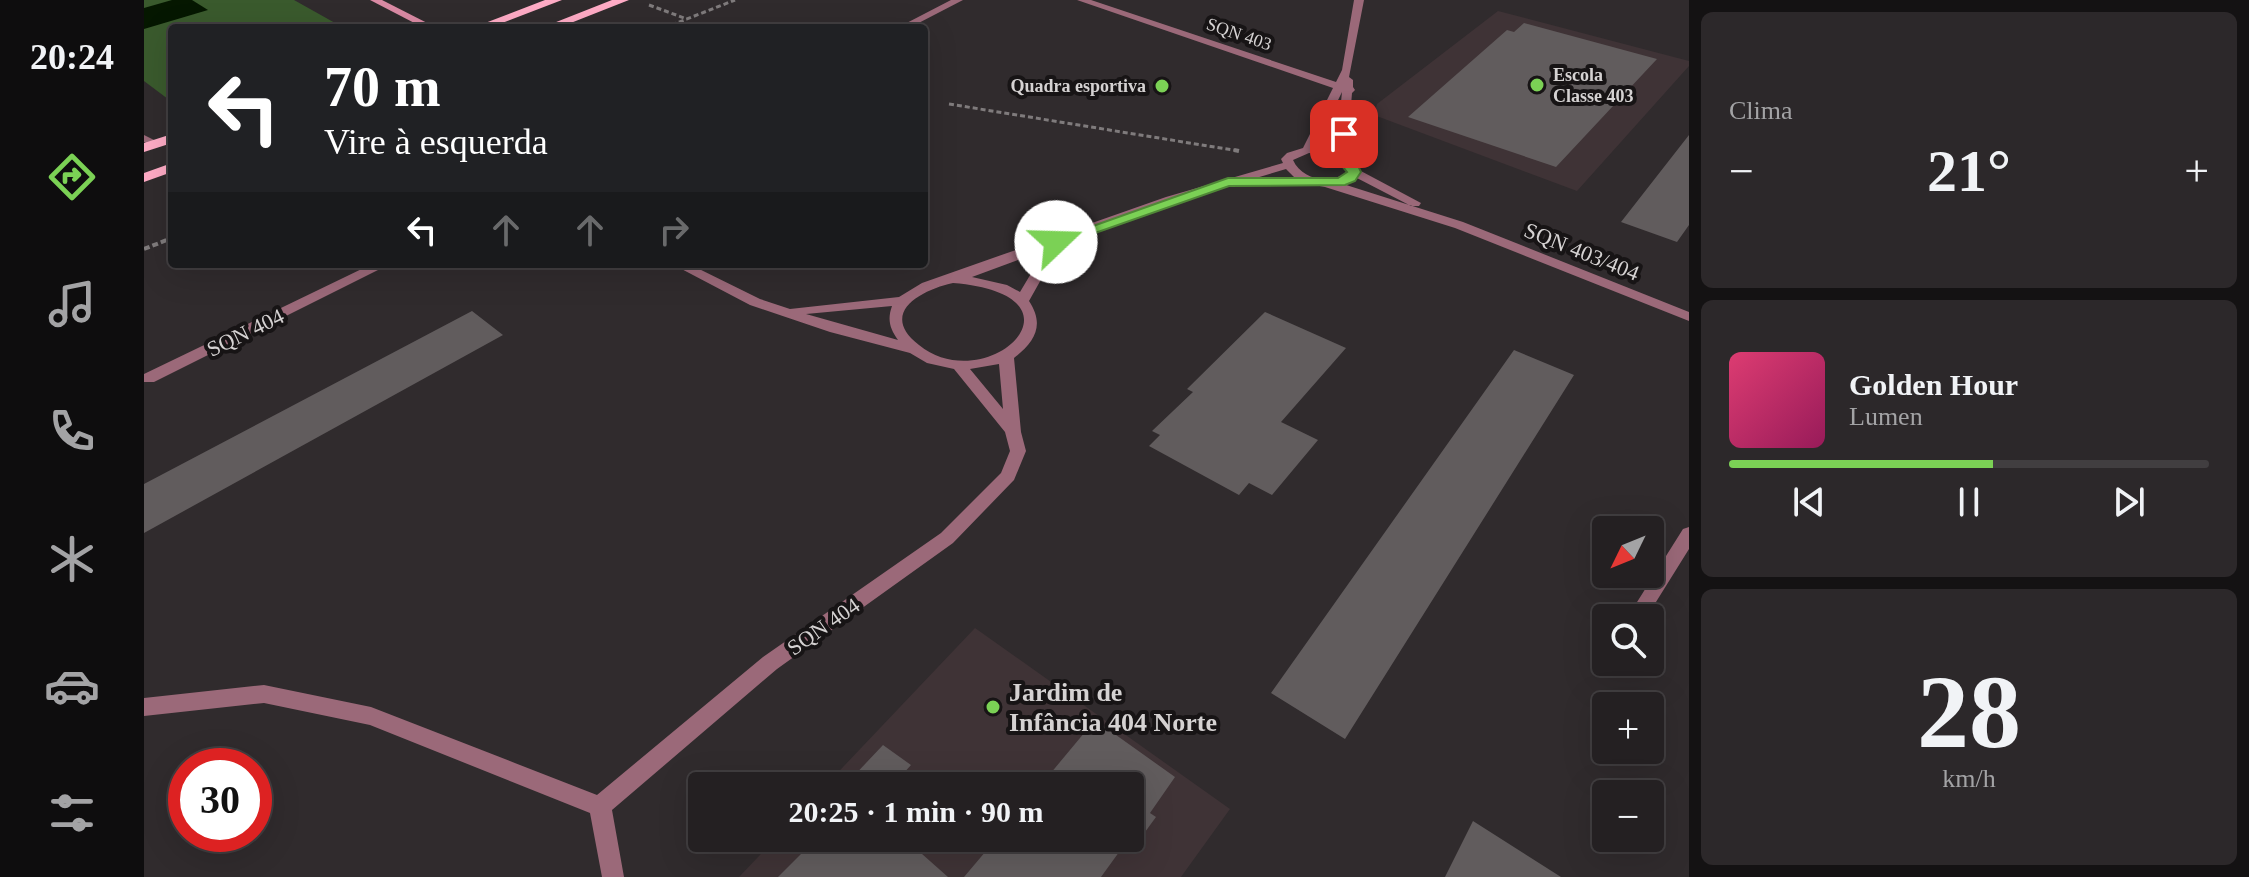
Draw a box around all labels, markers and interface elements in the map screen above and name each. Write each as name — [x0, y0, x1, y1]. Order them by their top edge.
street label: SQN 403 — [1204, 14, 1274, 54]
text: 20:24 — [30, 37, 114, 77]
icon: left — [192, 56, 296, 160]
text: 70 m — [324, 56, 441, 118]
place label: Escola Classe 403 — [1553, 65, 1634, 106]
place label: Quadra esportiva — [1010, 76, 1146, 96]
marker: Escola Classe 403 — [1528, 76, 1546, 94]
marker: Quadra esportiva — [1153, 77, 1171, 95]
text: Clima — [1729, 96, 1793, 125]
pin — [1310, 100, 1378, 168]
icon: arrive — [1322, 112, 1366, 156]
text: Vire à esquerda — [324, 122, 548, 162]
text: 21° — [1927, 138, 2011, 204]
text: − — [1729, 147, 1754, 196]
text: + — [2184, 147, 2209, 196]
icon: directions — [44, 149, 100, 205]
position arrow — [1014, 200, 1098, 284]
icon: left — [400, 208, 444, 252]
icon: ahead — [484, 208, 528, 252]
icon: ahead — [568, 208, 612, 252]
icon: right — [652, 208, 696, 252]
street label: SQN 403/404 — [1521, 217, 1643, 286]
icon: music — [44, 276, 100, 332]
street label: SQN 404 — [203, 303, 288, 362]
text: Golden Hour — [1849, 368, 2018, 401]
text: Lumen — [1849, 402, 1923, 431]
icon: phone — [44, 403, 100, 459]
icon: previous — [1787, 480, 1831, 524]
icon: pause — [1947, 480, 1991, 524]
icon: next — [2107, 480, 2151, 524]
north arrow — [1592, 516, 1664, 588]
map controls — [1592, 516, 1664, 852]
icon: climate — [44, 531, 100, 587]
street label: SQN 404 — [782, 593, 864, 660]
button: search — [1592, 604, 1664, 676]
text: 28 — [1917, 654, 2021, 769]
icon: car — [44, 658, 100, 714]
place label: Jardim de Infância 404 Norte — [1009, 678, 1217, 737]
button: + — [1592, 692, 1664, 764]
marker: Jardim de Infância 404 Norte — [984, 698, 1002, 716]
speed limit sign: 30 — [168, 748, 272, 852]
text: km/h — [1942, 764, 1996, 793]
button: − — [1592, 780, 1664, 852]
icon: filters — [44, 785, 100, 841]
text: 20:25 · 1 min · 90 m — [789, 795, 1044, 828]

